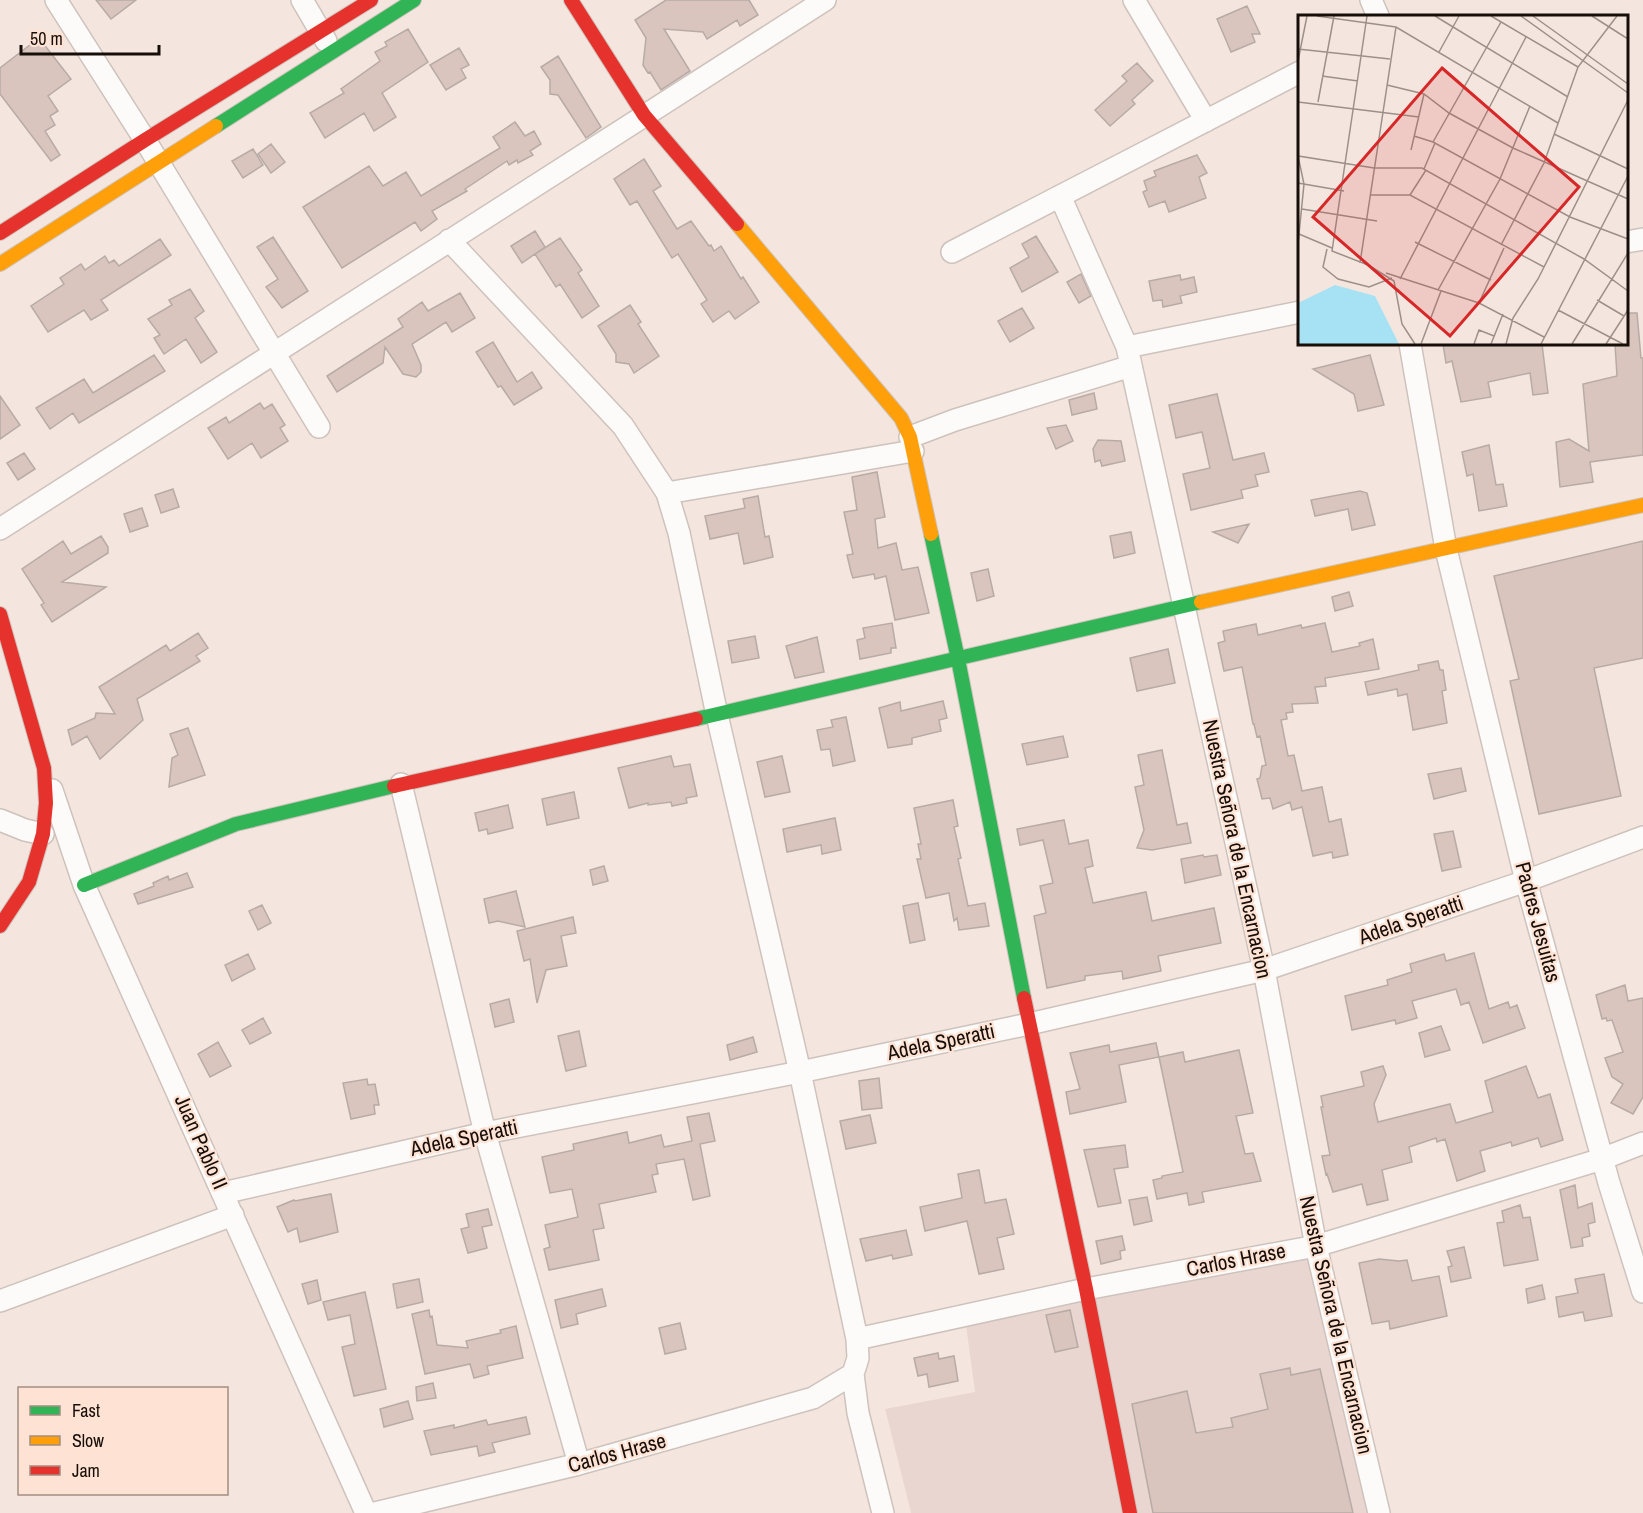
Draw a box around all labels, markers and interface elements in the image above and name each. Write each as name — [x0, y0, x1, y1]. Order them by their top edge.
inset map — [1298, 15, 1628, 345]
scale bar — [21, 18, 159, 56]
text: 50 m — [30, 26, 63, 51]
street label: Nuestra Señora de la Encarnacion — [1196, 717, 1279, 981]
street label: Padres Jesuitas — [1508, 858, 1568, 985]
street label: Adela Speratti — [1354, 888, 1467, 951]
street label: Adela Speratti — [884, 1016, 997, 1067]
street label: Juan Pablo II — [168, 1090, 235, 1194]
street label: Adela Speratti — [407, 1112, 520, 1163]
street label: Nuestra Señora de la Encarnacion — [1293, 1193, 1380, 1457]
street label: Carlos Hrase — [1184, 1236, 1288, 1283]
legend — [18, 1387, 228, 1495]
text: Fast — [72, 1398, 100, 1423]
street label: Carlos Hrase — [565, 1426, 669, 1480]
text: Slow — [72, 1428, 104, 1453]
text: Jam — [72, 1458, 100, 1483]

